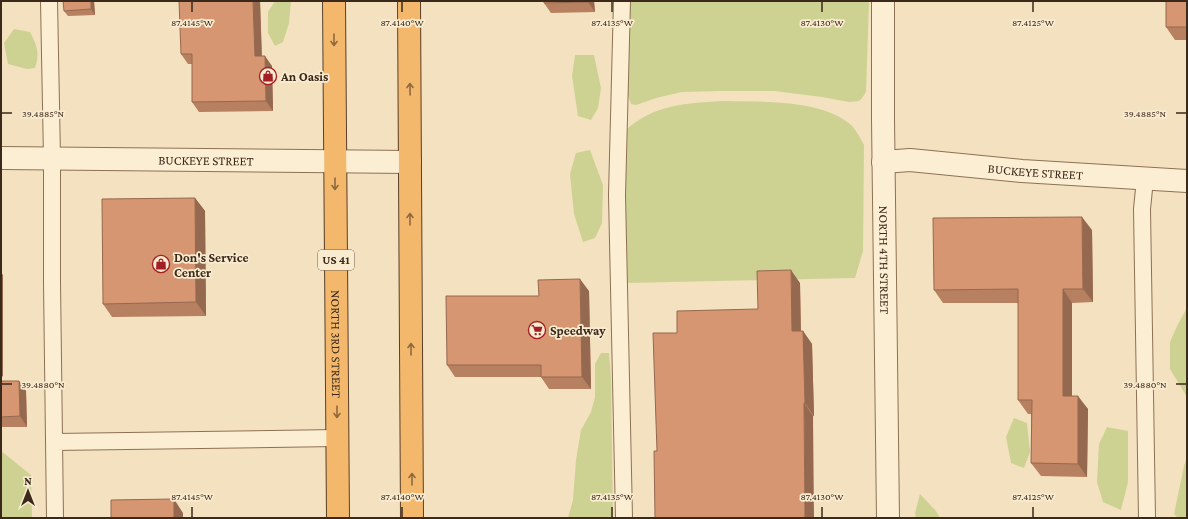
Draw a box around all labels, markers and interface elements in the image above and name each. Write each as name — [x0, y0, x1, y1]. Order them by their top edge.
text: 87.4145°W — [171, 17, 214, 28]
text: 87.4140°W — [380, 17, 424, 28]
text: 87.4135°W — [591, 17, 634, 28]
text: 87.4130°W — [801, 17, 844, 28]
text: 87.4125°W — [1012, 17, 1055, 28]
one-way arrow — [330, 33, 338, 46]
shop icon: An Oasis — [258, 66, 278, 86]
place label: An Oasis — [280, 69, 328, 84]
one-way arrow — [406, 83, 414, 96]
text: 39.4885°N — [22, 108, 64, 119]
text: 39.4885°N — [1124, 108, 1166, 119]
street label: BUCKEYE STREET — [158, 152, 254, 168]
street label: BUCKEYE STREET — [987, 160, 1083, 182]
one-way arrow — [332, 177, 339, 190]
street label: NORTH 4TH STREET — [877, 206, 893, 314]
one-way arrow — [406, 213, 414, 226]
place label: Don's Service Center — [174, 250, 248, 280]
road number: US 41 — [318, 250, 354, 270]
shop icon: Don's Service Center — [151, 254, 171, 274]
street label: NORTH 3RD STREET — [329, 290, 345, 398]
supermarket icon: Speedway — [527, 320, 547, 340]
place label: Speedway — [550, 323, 606, 338]
one-way arrow — [407, 343, 415, 356]
text: 39.4880°N — [21, 379, 65, 390]
text: 39.4880°N — [1123, 379, 1167, 390]
one-way arrow — [333, 405, 341, 418]
north arrow — [8, 471, 48, 511]
one-way arrow — [408, 473, 416, 486]
text: N — [24, 475, 32, 487]
text: 87.4145°W — [171, 491, 214, 502]
text: 87.4140°W — [380, 491, 424, 502]
text: 87.4135°W — [591, 491, 634, 502]
text: 87.4130°W — [801, 491, 844, 502]
text: 87.4125°W — [1012, 491, 1055, 502]

